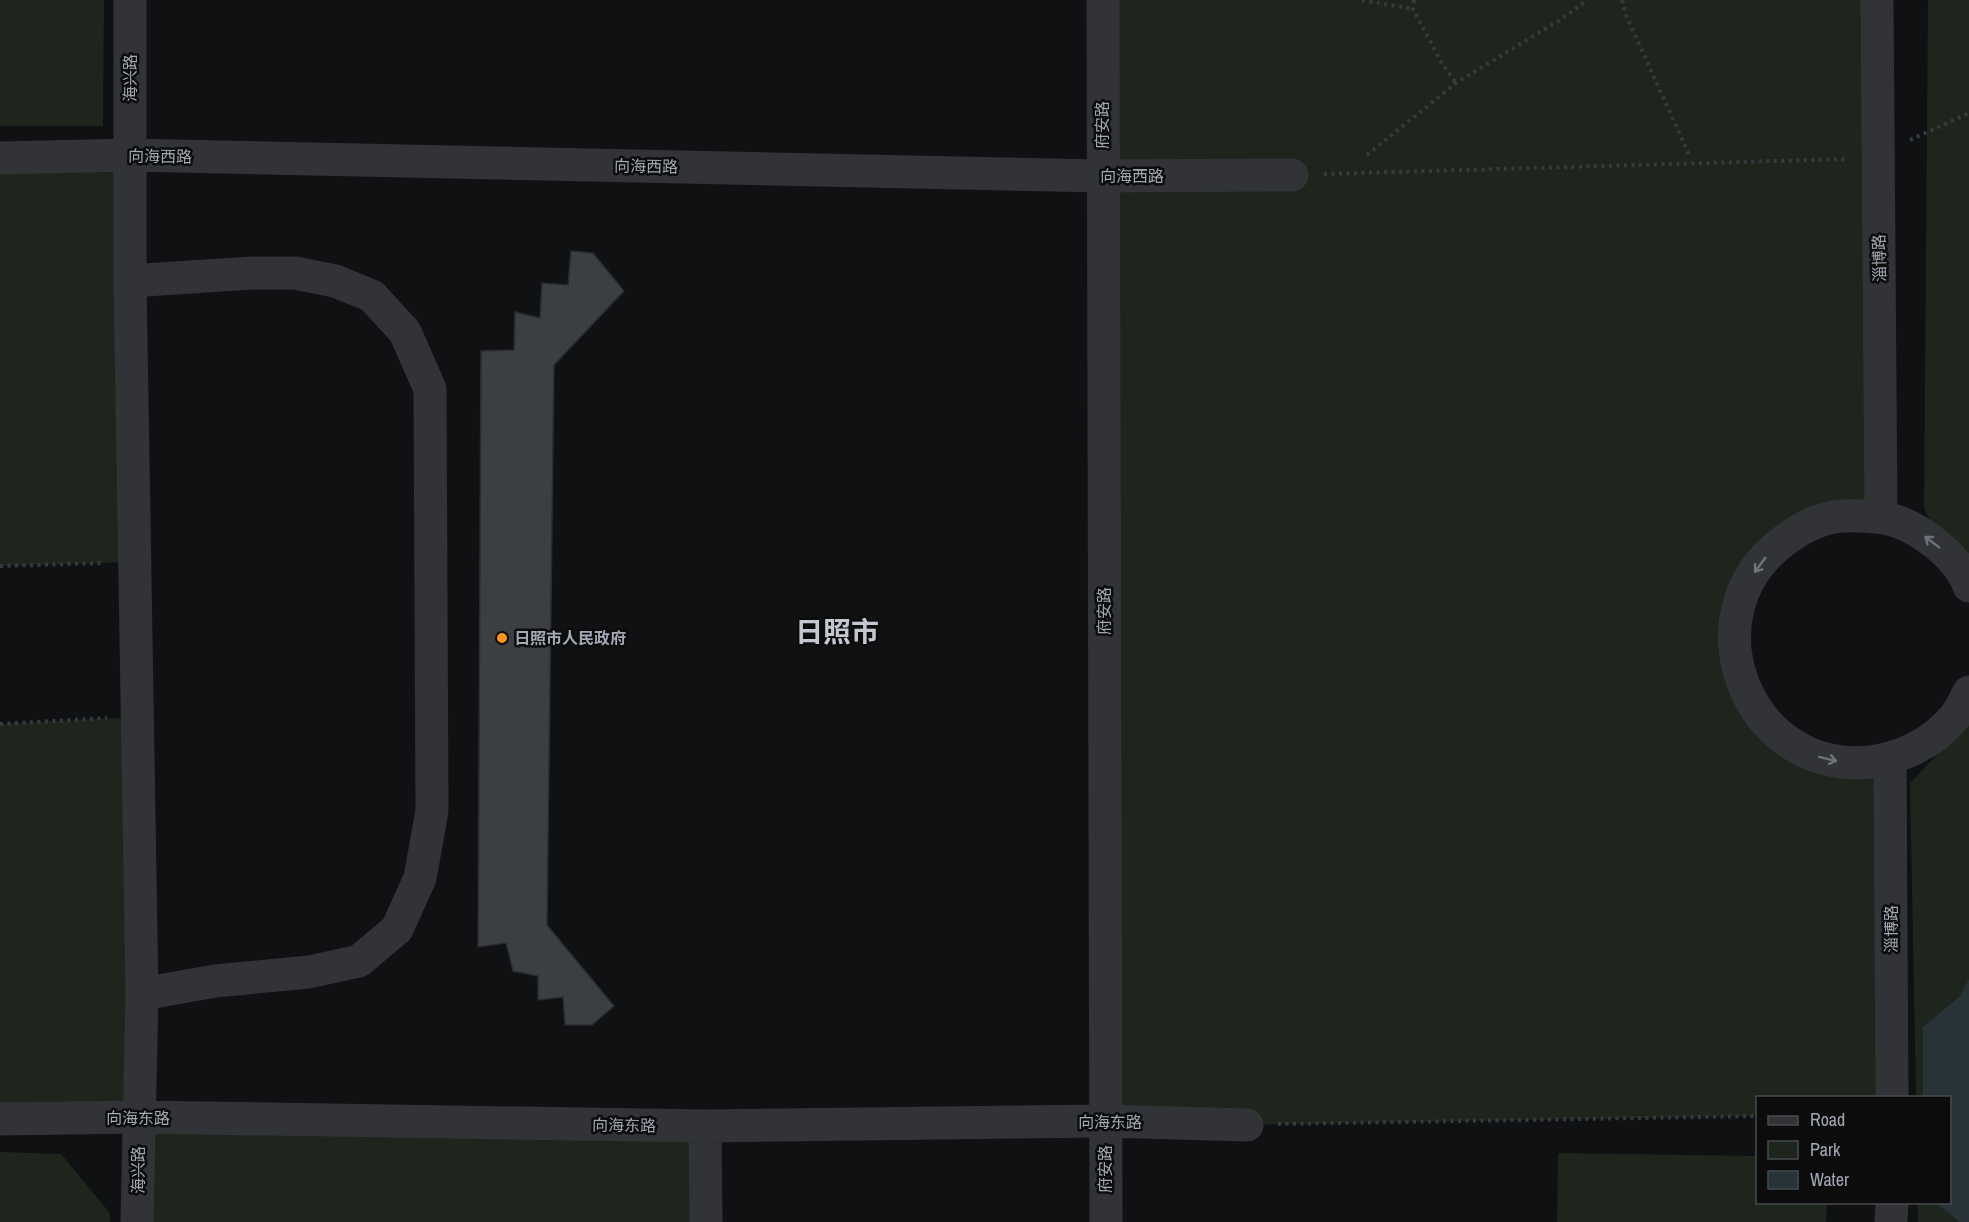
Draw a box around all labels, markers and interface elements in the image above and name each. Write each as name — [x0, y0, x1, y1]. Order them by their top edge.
street label: 海兴路 — [119, 54, 141, 102]
street label: 府安路 — [1091, 101, 1113, 149]
street label: 向海西路 — [128, 144, 192, 168]
street label: 向海西路 — [614, 154, 678, 178]
street label: 向海西路 — [1100, 165, 1164, 187]
street label: 淄博路 — [1868, 234, 1890, 282]
one-way arrow — [1925, 535, 1941, 548]
one-way arrow — [1754, 556, 1766, 572]
street label: 府安路 — [1093, 587, 1115, 635]
district label: 日照市 — [795, 613, 879, 651]
place label: 日照市人民政府 — [514, 627, 626, 649]
marker: 日照市人民政府 — [495, 631, 509, 645]
one-way arrow — [1818, 753, 1837, 765]
street label: 淄博路 — [1880, 905, 1902, 953]
legend — [1756, 1096, 1951, 1204]
street label: 向海东路 — [106, 1107, 170, 1129]
text: Road — [1810, 1107, 1845, 1132]
street label: 向海东路 — [1078, 1111, 1142, 1133]
street label: 向海东路 — [592, 1113, 656, 1137]
text: Park — [1810, 1137, 1841, 1162]
street label: 府安路 — [1094, 1145, 1116, 1193]
street label: 海兴路 — [127, 1146, 149, 1194]
text: Water — [1810, 1167, 1849, 1192]

